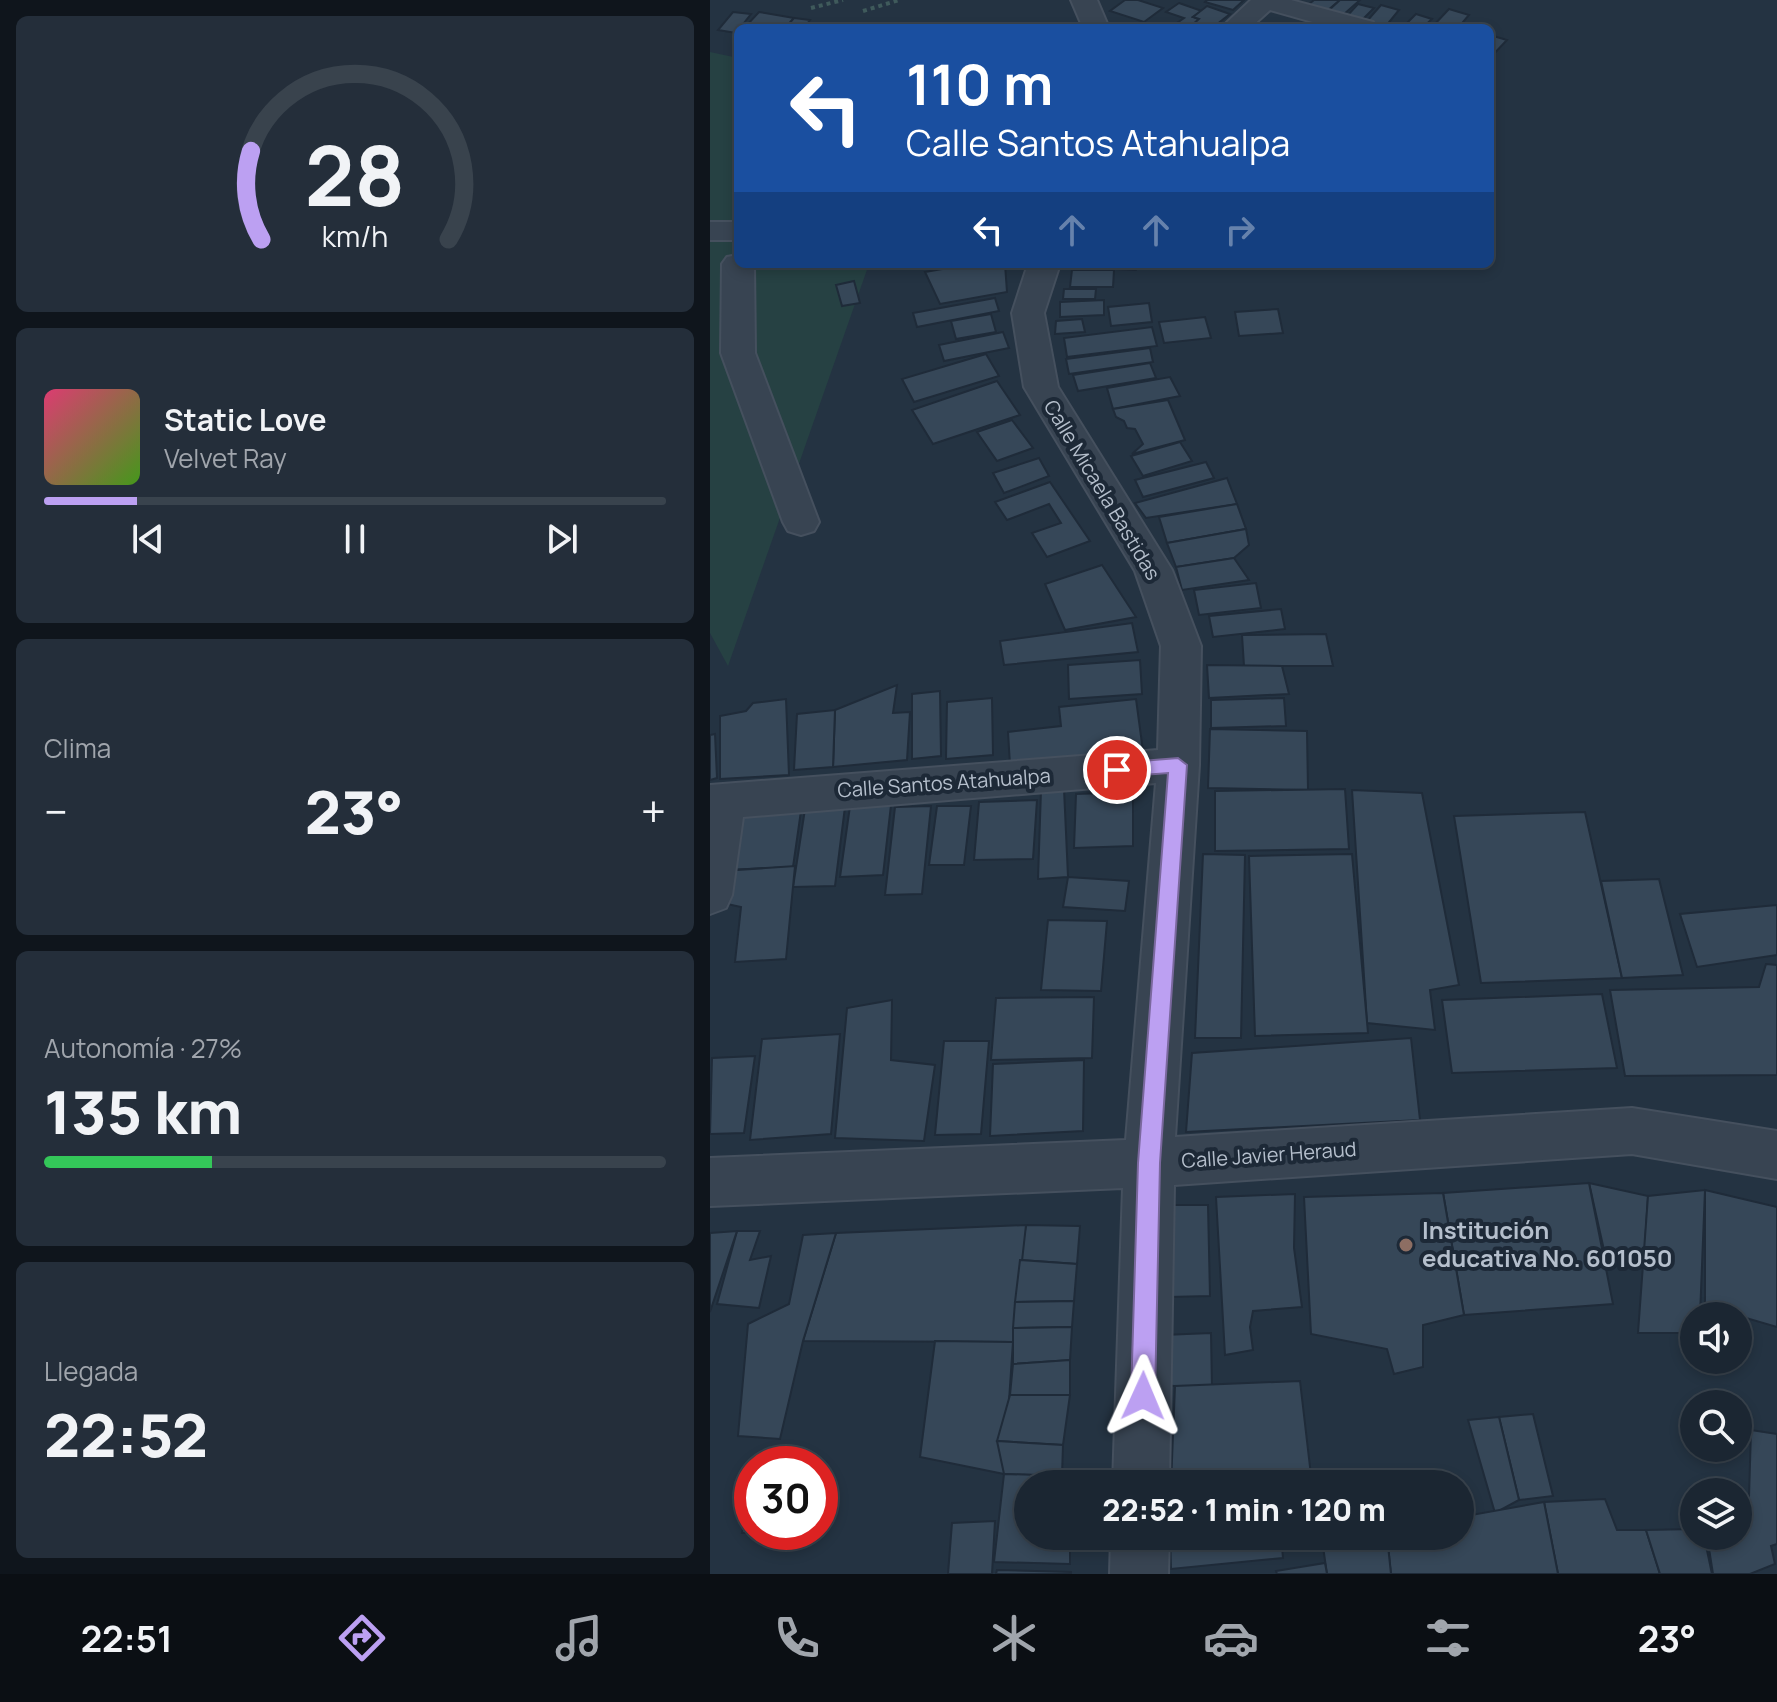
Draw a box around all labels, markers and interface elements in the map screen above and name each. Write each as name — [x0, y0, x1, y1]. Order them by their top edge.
text: 110 m — [906, 45, 1053, 122]
icon: left — [774, 56, 878, 160]
text: 28 — [305, 116, 405, 230]
text: Calle Santos Atahualpa — [906, 118, 1290, 167]
icon: left — [966, 208, 1010, 252]
icon: ahead — [1050, 208, 1094, 252]
icon: ahead — [1134, 208, 1178, 252]
icon: right — [1218, 208, 1262, 252]
text: km/h — [322, 217, 388, 256]
street label: Calle Micaela Bastidas — [1038, 395, 1167, 585]
text: Static Love — [164, 399, 327, 440]
text: Velvet Ray — [164, 440, 287, 476]
icon: previous — [126, 517, 170, 561]
icon: pause — [333, 517, 377, 561]
icon: next — [540, 517, 584, 561]
text: Clima — [44, 730, 111, 766]
pin — [1083, 736, 1151, 804]
icon: arrive — [1095, 748, 1139, 792]
street label: Calle Santos Atahualpa — [837, 762, 1051, 803]
text: 23° — [305, 770, 404, 852]
text: − — [44, 781, 68, 841]
text: + — [641, 781, 666, 841]
text: Autonomía · 27% — [44, 1030, 242, 1066]
text: 135 km — [44, 1070, 242, 1152]
street label: Calle Javier Heraud — [1181, 1135, 1357, 1174]
place label: Institución educativa No. 601050 — [1422, 1213, 1673, 1274]
marker: Institución educativa No. 601050 — [1397, 1236, 1415, 1254]
map controls — [1680, 1302, 1752, 1550]
button: sound — [1680, 1302, 1752, 1374]
text: Llegada — [44, 1353, 138, 1389]
position arrow — [1101, 1354, 1185, 1438]
button: search — [1680, 1390, 1752, 1462]
text: 22:52 — [44, 1393, 208, 1475]
speed limit sign: 30 — [734, 1446, 838, 1550]
button: layers — [1680, 1478, 1752, 1550]
text: 22:52 · 1 min · 120 m — [1102, 1489, 1386, 1530]
icon: directions — [334, 1610, 390, 1666]
icon: music — [551, 1610, 607, 1666]
icon: phone — [769, 1610, 825, 1666]
icon: climate — [986, 1610, 1042, 1666]
icon: car — [1203, 1610, 1259, 1666]
icon: filters — [1420, 1610, 1476, 1666]
text: 22:51 — [81, 1614, 173, 1663]
text: 23° — [1638, 1614, 1696, 1663]

